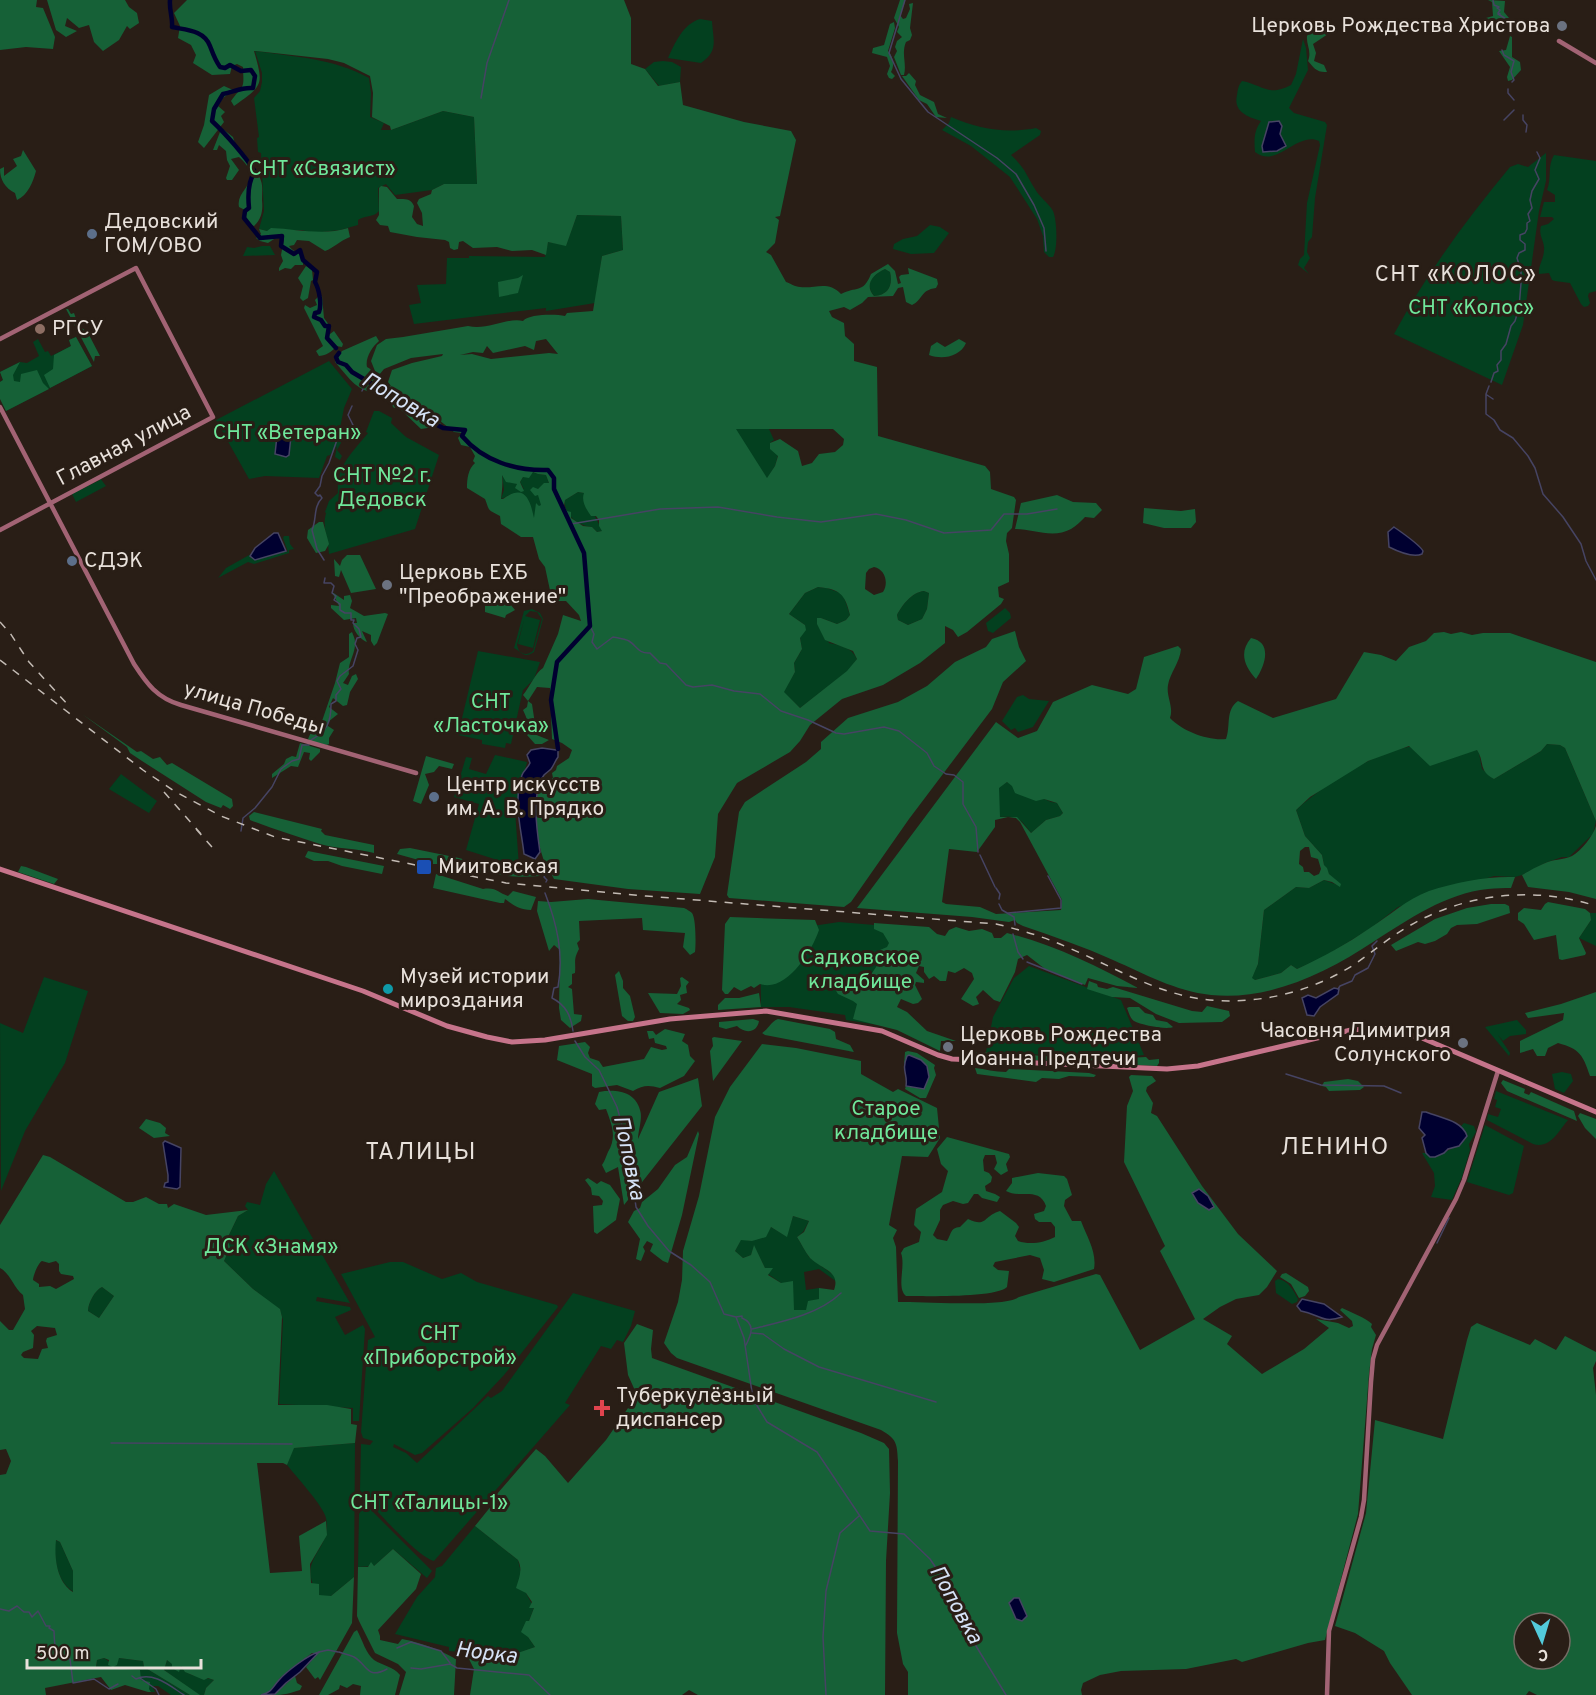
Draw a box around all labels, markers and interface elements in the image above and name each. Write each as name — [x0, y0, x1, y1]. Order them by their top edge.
place label: Церковь Рождества Христова — [1251, 13, 1550, 40]
marker: Церковь Рождества Христова — [1555, 19, 1569, 33]
park label: СНТ «Связист» — [249, 156, 396, 183]
place label: Дедовский ГОМ/ОВО — [104, 209, 218, 260]
marker: Дедовский ГОМ/ОВО — [85, 227, 99, 241]
district label: СНТ «КОЛОС» — [1375, 262, 1537, 289]
park label: СНТ «Колос» — [1408, 295, 1534, 322]
place label: РГСУ — [52, 316, 104, 343]
marker: РГСУ — [33, 322, 47, 336]
water label: Поповка — [356, 367, 444, 435]
street label: Главная улица — [52, 399, 196, 493]
park label: СНТ «Ветеран» — [213, 420, 361, 447]
park label: СНТ №2 г. Дедовск — [333, 463, 431, 514]
place label: СДЭК — [84, 548, 143, 575]
marker: СДЭК — [65, 554, 79, 568]
place label: Церковь ЕХБ "Преображение" — [399, 560, 566, 611]
marker: Церковь ЕХБ "Преображение" — [380, 578, 394, 592]
street label: улица Победы — [180, 676, 328, 742]
park label: СНТ «Ласточка» — [433, 689, 549, 740]
place label: Центр искусств им. А. В. Прядко — [446, 772, 604, 823]
marker: Центр искусств им. А. В. Прядко — [427, 790, 441, 804]
place label: Миитовская — [438, 854, 558, 881]
marker: Миитовская — [415, 858, 433, 876]
park label: Садковское кладбище — [800, 945, 920, 996]
place label: Музей истории мироздания — [400, 964, 549, 1015]
marker: Музей истории мироздания — [381, 982, 395, 996]
place label: Часовня Димитрия Солунского — [1260, 1018, 1451, 1069]
place label: Церковь Рождества Иоанна Предтечи — [960, 1022, 1162, 1073]
marker: Часовня Димитрия Солунского — [1456, 1036, 1470, 1050]
marker: Церковь Рождества Иоанна Предтечи — [941, 1040, 955, 1054]
park label: Старое кладбище — [834, 1096, 938, 1147]
water label: Поповка — [606, 1113, 650, 1204]
district label: ЛЕНИНО — [1280, 1133, 1390, 1163]
district label: ТАЛИЦЫ — [365, 1138, 477, 1168]
park label: ДСК «Знамя» — [204, 1234, 339, 1261]
park label: СНТ «Приборстрой» — [363, 1321, 517, 1372]
place label: Туберкулёзный диспансер — [616, 1383, 774, 1434]
marker: Туберкулёзный диспансер — [593, 1399, 611, 1417]
park label: СНТ «Талицы-1» — [350, 1490, 508, 1517]
water label: Поповка — [922, 1561, 988, 1650]
north arrow — [1512, 1611, 1572, 1671]
scale bar — [27, 1632, 201, 1670]
water label: Норка — [454, 1637, 519, 1671]
text: 500 m — [36, 1643, 90, 1666]
text: С — [1537, 1644, 1549, 1664]

